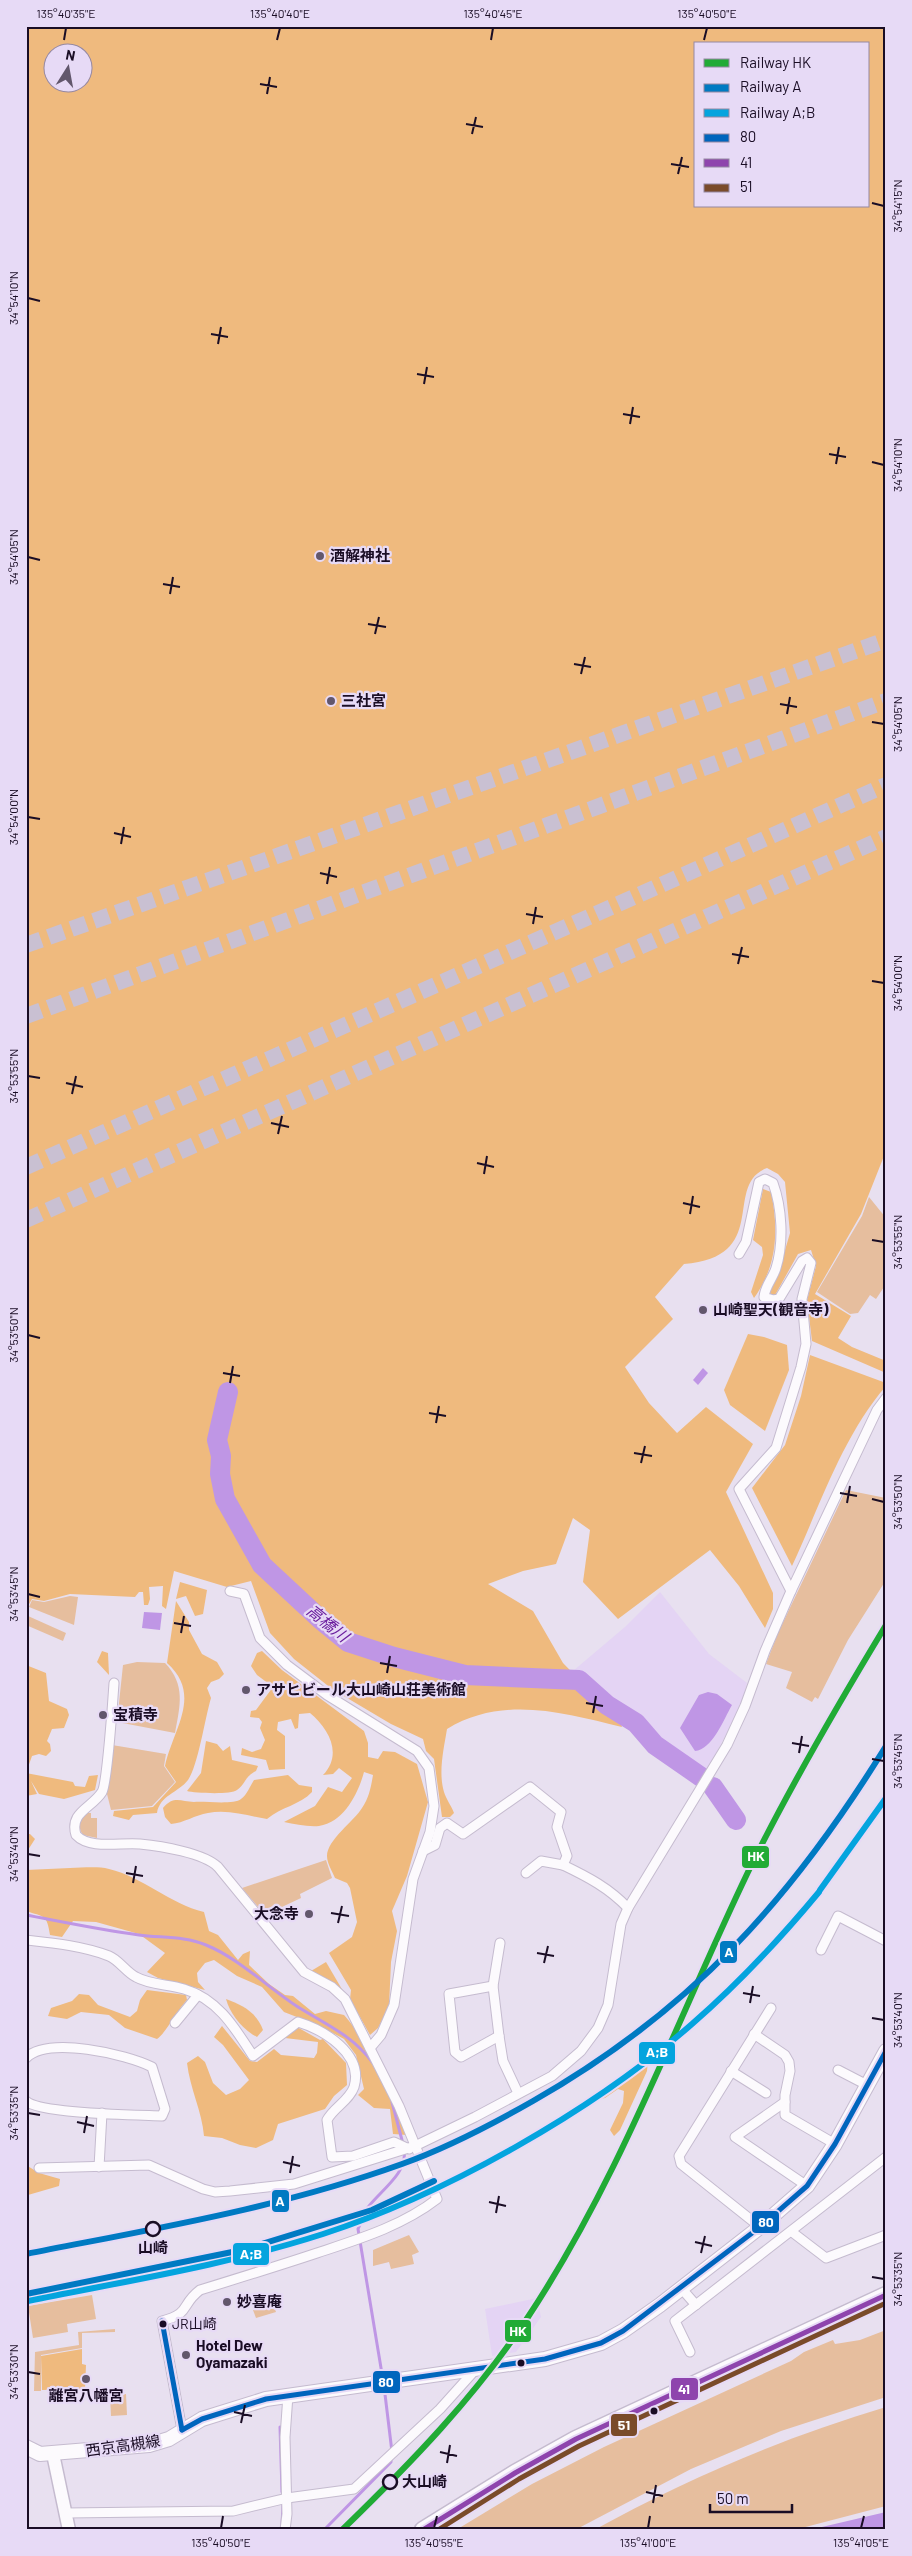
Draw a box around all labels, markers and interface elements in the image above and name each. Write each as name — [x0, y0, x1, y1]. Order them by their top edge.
text: 135°40'35"E — [37, 6, 95, 20]
text: 135°40'40"E — [250, 6, 310, 20]
text: 135°40'45"E — [463, 6, 523, 20]
text: 135°40'50"E — [677, 6, 737, 20]
north arrow — [42, 42, 92, 92]
legend — [694, 42, 870, 208]
text: N — [64, 46, 77, 64]
text: Railway HK — [740, 53, 811, 71]
text: Railway A — [740, 77, 801, 95]
text: Railway A;B — [740, 103, 815, 121]
text: 80 — [740, 127, 756, 145]
text: 41 — [740, 153, 752, 171]
text: 51 — [740, 177, 753, 195]
text: 34°54'15"N — [890, 179, 904, 233]
text: 34°54'10"N — [6, 271, 20, 325]
text: 34°54'10"N — [890, 438, 904, 492]
text: 34°54'05"N — [6, 529, 20, 585]
place label: 酒解神社 — [330, 546, 390, 564]
marker: 酒解神社 — [314, 550, 326, 562]
place label: 三社宮 — [341, 691, 386, 709]
marker: 三社宮 — [325, 695, 337, 707]
text: 34°54'05"N — [890, 696, 904, 752]
text: 34°54'00"N — [6, 789, 20, 845]
text: 34°54'00"N — [890, 955, 904, 1011]
text: 34°53'55"N — [6, 1049, 20, 1103]
text: 34°53'55"N — [890, 1215, 904, 1269]
place label: 山崎聖天(観音寺) — [713, 1300, 829, 1318]
marker: 山崎聖天(観音寺) — [697, 1304, 709, 1316]
text: 34°53'50"N — [6, 1307, 20, 1363]
text: 34°53'50"N — [890, 1474, 904, 1530]
text: 34°53'45"N — [6, 1566, 20, 1622]
water label: 高橋川 — [304, 1600, 354, 1646]
place label: アサヒビール大山崎山荘美術館 — [256, 1680, 466, 1698]
marker: アサヒビール大山崎山荘美術館 — [240, 1684, 252, 1696]
place label: 宝積寺 — [113, 1705, 158, 1723]
marker: 宝積寺 — [97, 1709, 109, 1721]
text: 34°53'45"N — [890, 1733, 904, 1789]
text: 34°53'40"N — [6, 1826, 20, 1882]
line badge: HK — [741, 1845, 770, 1869]
text: HK — [747, 1847, 765, 1864]
place label: 大念寺 — [254, 1904, 299, 1922]
marker: 大念寺 — [303, 1908, 315, 1920]
line badge: A — [719, 1940, 738, 1964]
text: A — [724, 1943, 734, 1960]
text: 34°53'40"N — [890, 1992, 904, 2048]
line badge: A;B — [638, 2041, 676, 2065]
text: A;B — [646, 2043, 668, 2060]
text: 34°53'35"N — [6, 2086, 20, 2140]
line badge: A — [271, 2189, 290, 2213]
text: A — [275, 2192, 285, 2209]
line badge: 80 — [751, 2210, 780, 2234]
text: 80 — [758, 2213, 774, 2230]
marker: 山崎 — [145, 2221, 161, 2237]
place label: 山崎 — [138, 2238, 168, 2256]
line badge: A;B — [232, 2242, 270, 2266]
text: A;B — [240, 2245, 262, 2262]
text: 34°53'35"N — [890, 2252, 904, 2306]
place label: 妙喜庵 — [237, 2292, 282, 2310]
marker: 妙喜庵 — [221, 2296, 233, 2308]
place label: JR山崎 — [172, 2315, 217, 2332]
marker: JR山崎 — [158, 2319, 168, 2329]
line badge: HK — [504, 2319, 532, 2343]
text: HK — [509, 2322, 527, 2339]
place label: Hotel Dew Oyamazaki — [196, 2336, 268, 2371]
text: 34°53'30"N — [6, 2344, 20, 2400]
marker: Hotel Dew Oyamazaki — [180, 2349, 192, 2361]
unlabelled marker — [516, 2358, 526, 2368]
line badge: 80 — [372, 2370, 401, 2394]
marker: 離宮八幡宮 — [80, 2373, 92, 2385]
text: 80 — [378, 2373, 394, 2390]
line badge: 41 — [670, 2377, 699, 2401]
text: 41 — [678, 2380, 690, 2397]
place label: 離宮八幡宮 — [48, 2386, 124, 2404]
unlabelled marker — [649, 2406, 659, 2416]
line badge: 51 — [610, 2413, 638, 2437]
text: 51 — [618, 2416, 630, 2433]
street label: 西京高槻線 — [84, 2431, 161, 2459]
place label: 大山崎 — [402, 2472, 447, 2490]
marker: 大山崎 — [382, 2474, 398, 2490]
scale bar — [710, 2481, 792, 2513]
text: 50 m — [717, 2489, 749, 2507]
text: 135°40'50"E — [191, 2535, 251, 2549]
text: 135°40'55"E — [405, 2535, 463, 2549]
text: 135°41'00"E — [620, 2535, 676, 2549]
text: 135°41'05"E — [833, 2535, 889, 2549]

